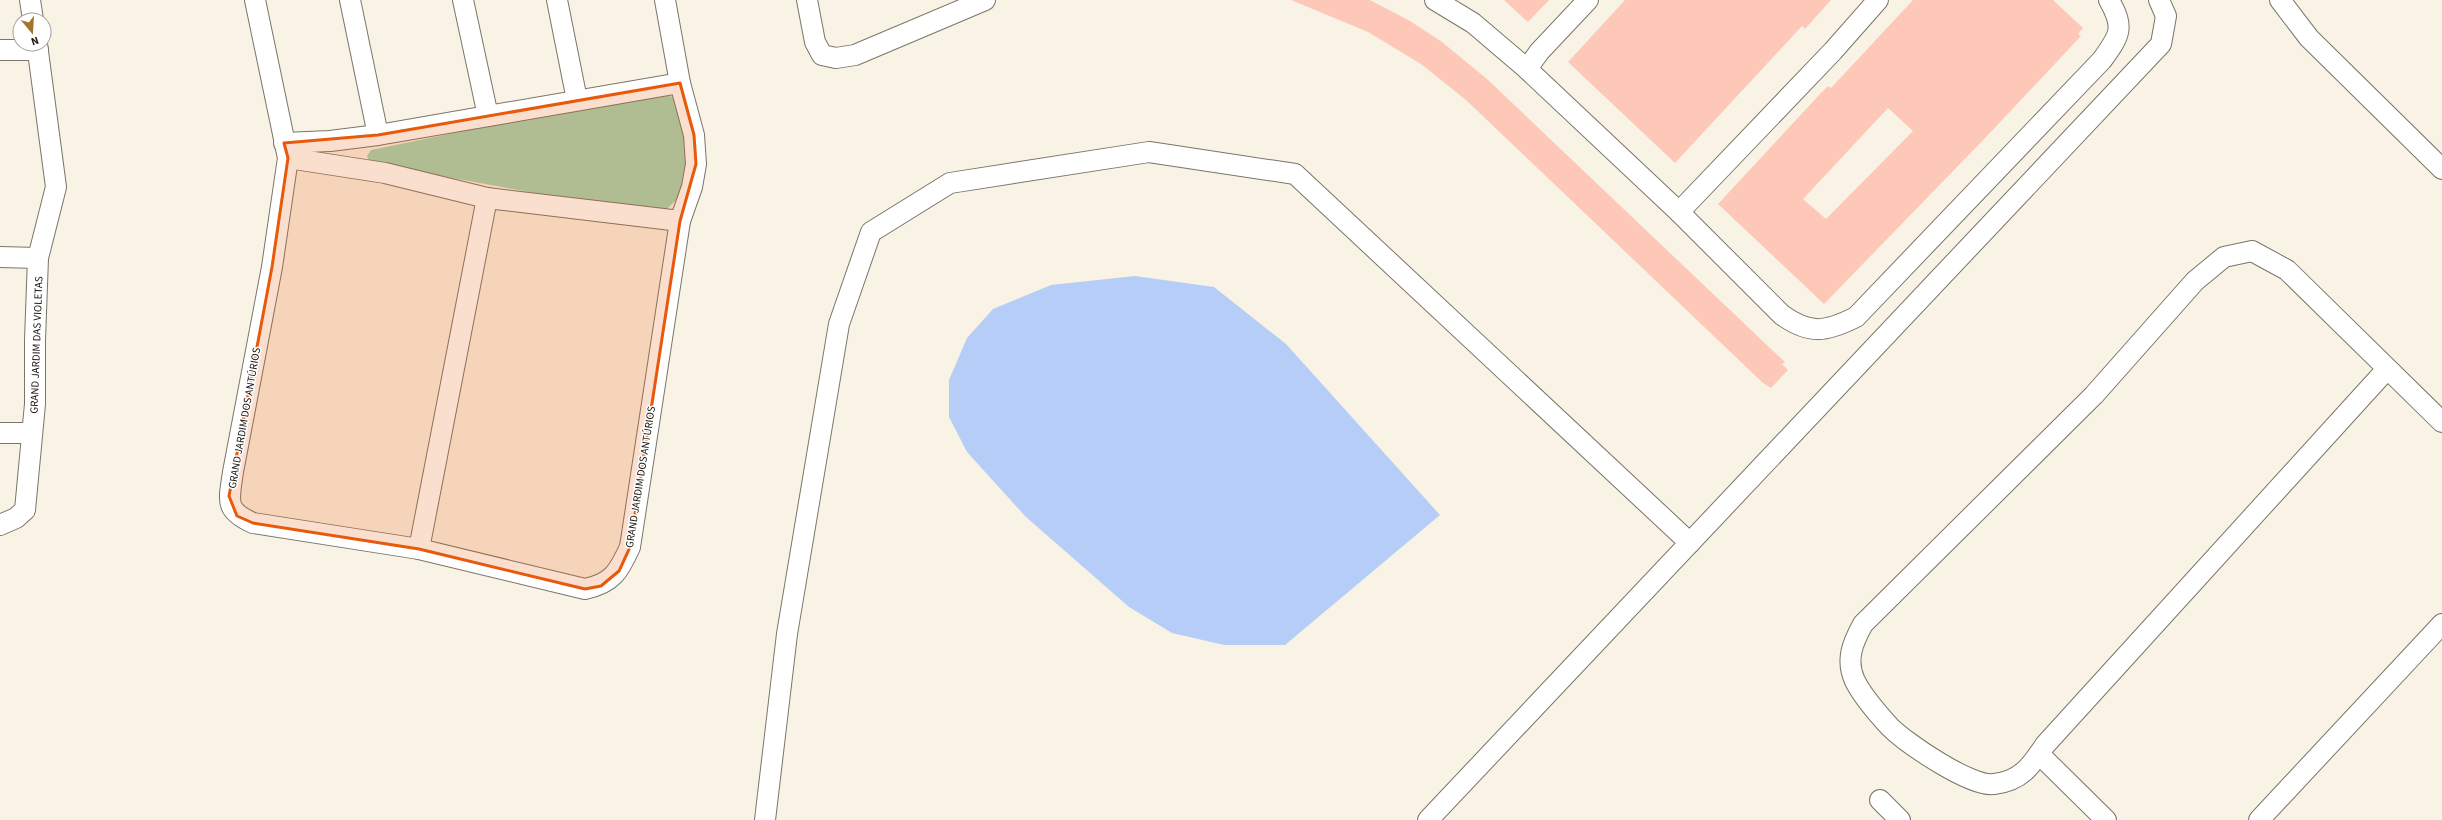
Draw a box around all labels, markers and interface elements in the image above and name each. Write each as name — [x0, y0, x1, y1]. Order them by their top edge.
north arrow — [12, 12, 52, 52]
text: N — [29, 33, 41, 49]
street label: GRAND JARDIM DAS VIOLETAS — [27, 276, 46, 414]
street label: GRAND JARDIM DOS ANTÚRIOS — [225, 346, 264, 490]
street label: GRAND JARDIM DOS ANTÚRIOS — [622, 405, 659, 549]

